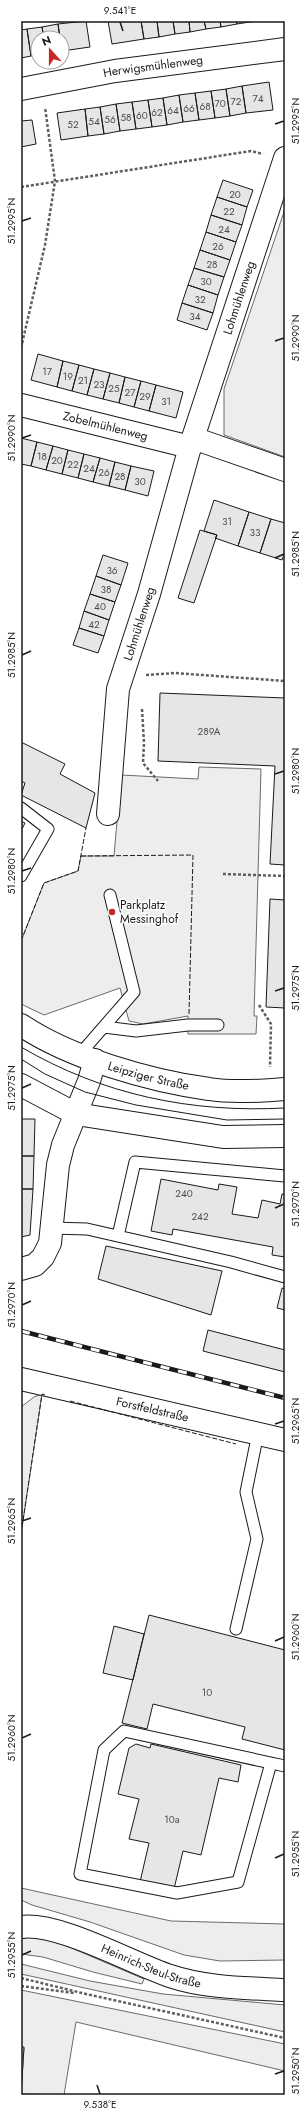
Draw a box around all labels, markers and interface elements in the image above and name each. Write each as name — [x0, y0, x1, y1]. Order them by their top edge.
text: 9.541°E — [104, 3, 136, 18]
north arrow — [30, 30, 70, 70]
text: N — [39, 32, 53, 50]
street label: Herwigsmühlenweg — [102, 51, 204, 82]
house number: 74 — [252, 91, 264, 106]
house number: 72 — [231, 94, 242, 109]
house number: 70 — [214, 96, 226, 111]
text: 51.2995°N — [288, 98, 303, 144]
house number: 68 — [199, 99, 211, 114]
house number: 66 — [183, 101, 195, 116]
house number: 64 — [167, 103, 179, 118]
house number: 62 — [151, 105, 163, 120]
house number: 60 — [136, 108, 148, 123]
house number: 58 — [120, 110, 132, 125]
house number: 56 — [104, 112, 116, 127]
house number: 54 — [88, 114, 100, 129]
house number: 52 — [67, 117, 79, 132]
house number: 20 — [229, 187, 241, 202]
text: 51.2995°N — [4, 198, 19, 244]
house number: 22 — [223, 204, 235, 219]
house number: 24 — [218, 222, 230, 237]
house number: 26 — [212, 239, 224, 254]
house number: 28 — [206, 257, 218, 272]
street label: Lohmühlenweg — [219, 259, 260, 337]
house number: 30 — [200, 274, 212, 289]
house number: 32 — [194, 292, 206, 307]
house number: 34 — [189, 309, 201, 324]
text: 51.2990°N — [288, 315, 303, 361]
house number: 17 — [42, 364, 53, 379]
house number: 19 — [63, 369, 73, 384]
house number: 21 — [78, 373, 88, 388]
house number: 23 — [93, 377, 105, 392]
house number: 25 — [108, 381, 120, 396]
house number: 27 — [125, 385, 136, 400]
house number: 29 — [139, 389, 151, 404]
house number: 31 — [161, 394, 171, 409]
street label: Zobelmühlenweg — [61, 407, 150, 445]
text: 51.2990°N — [4, 415, 19, 461]
house number: 18 — [37, 449, 47, 464]
house number: 20 — [51, 453, 63, 468]
house number: 22 — [67, 457, 79, 472]
house number: 24 — [83, 461, 95, 476]
house number: 26 — [98, 465, 110, 480]
house number: 28 — [114, 469, 126, 484]
house number: 30 — [134, 474, 146, 489]
house number: 31 — [222, 514, 232, 529]
house number: 33 — [250, 525, 261, 540]
text: 51.2985°N — [288, 531, 303, 577]
house number: 36 — [106, 563, 118, 578]
house number: 38 — [101, 582, 111, 597]
street label: Lohmühlenweg — [119, 585, 160, 663]
house number: 40 — [94, 599, 106, 614]
house number: 42 — [88, 617, 100, 632]
text: 51.2985°N — [4, 632, 19, 678]
house number: 289A — [198, 724, 221, 739]
text: 51.2980°N — [288, 748, 303, 794]
text: 51.2980°N — [4, 848, 19, 894]
place label: Parkplatz Messinghof — [120, 896, 179, 928]
marker: Parkplatz Messinghof — [107, 907, 117, 917]
text: 51.2975°N — [288, 965, 303, 1011]
street label: Leipziger Straße — [105, 1057, 190, 1095]
text: 51.2975°N — [4, 1065, 19, 1111]
text: 51.2970°N — [288, 1181, 303, 1227]
house number: 240 — [175, 1186, 193, 1201]
house number: 242 — [191, 1209, 209, 1224]
text: 51.2970°N — [4, 1282, 19, 1328]
street label: Forstfeldstraße — [115, 1392, 191, 1426]
text: 51.2965°N — [288, 1398, 303, 1444]
text: 51.2965°N — [4, 1498, 19, 1544]
text: 51.2960°N — [288, 1614, 303, 1660]
house number: 10 — [202, 1685, 212, 1700]
text: 51.2960°N — [4, 1715, 19, 1761]
house number: 10a — [164, 1812, 180, 1827]
text: 51.2955°N — [288, 1831, 303, 1877]
text: 51.2955°N — [4, 1932, 19, 1978]
street label: Heinrich-Steul-Straße — [98, 1939, 202, 1992]
text: 51.2950°N — [288, 2048, 303, 2094]
text: 9.538°E — [84, 2097, 116, 2112]

